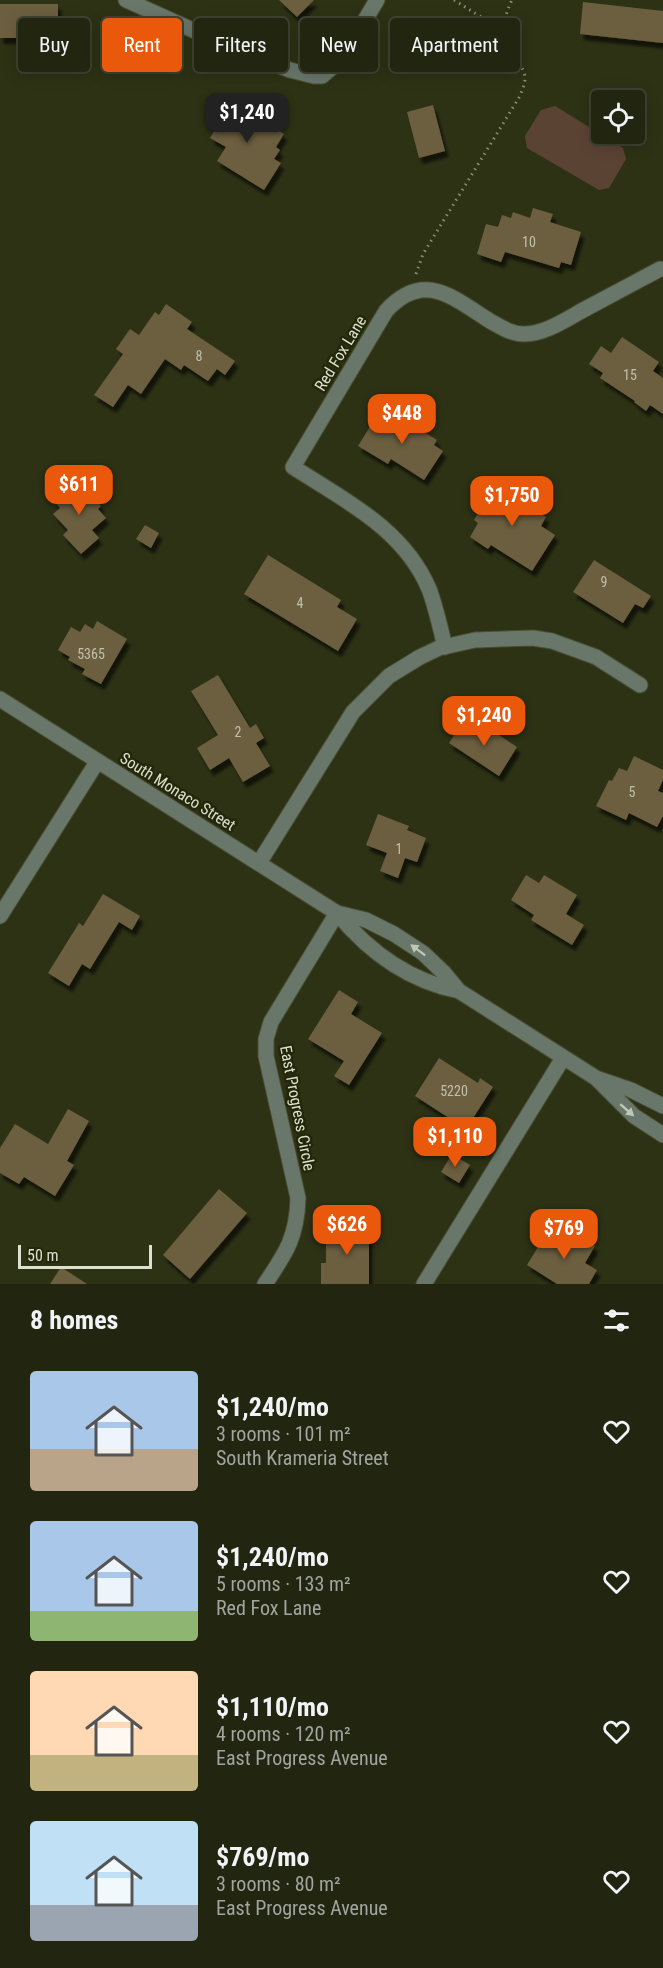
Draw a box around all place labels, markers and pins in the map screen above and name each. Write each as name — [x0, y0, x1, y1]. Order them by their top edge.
pin: $1,240 — [198, 93, 296, 144]
pin: $448 — [366, 394, 438, 445]
pin: $611 — [43, 465, 115, 516]
pin: $1,750 — [463, 476, 561, 527]
pin: $1,240 — [435, 696, 533, 747]
pin: $1,110 — [406, 1117, 504, 1168]
pin: $626 — [311, 1205, 383, 1256]
pin: $769 — [528, 1209, 600, 1260]

